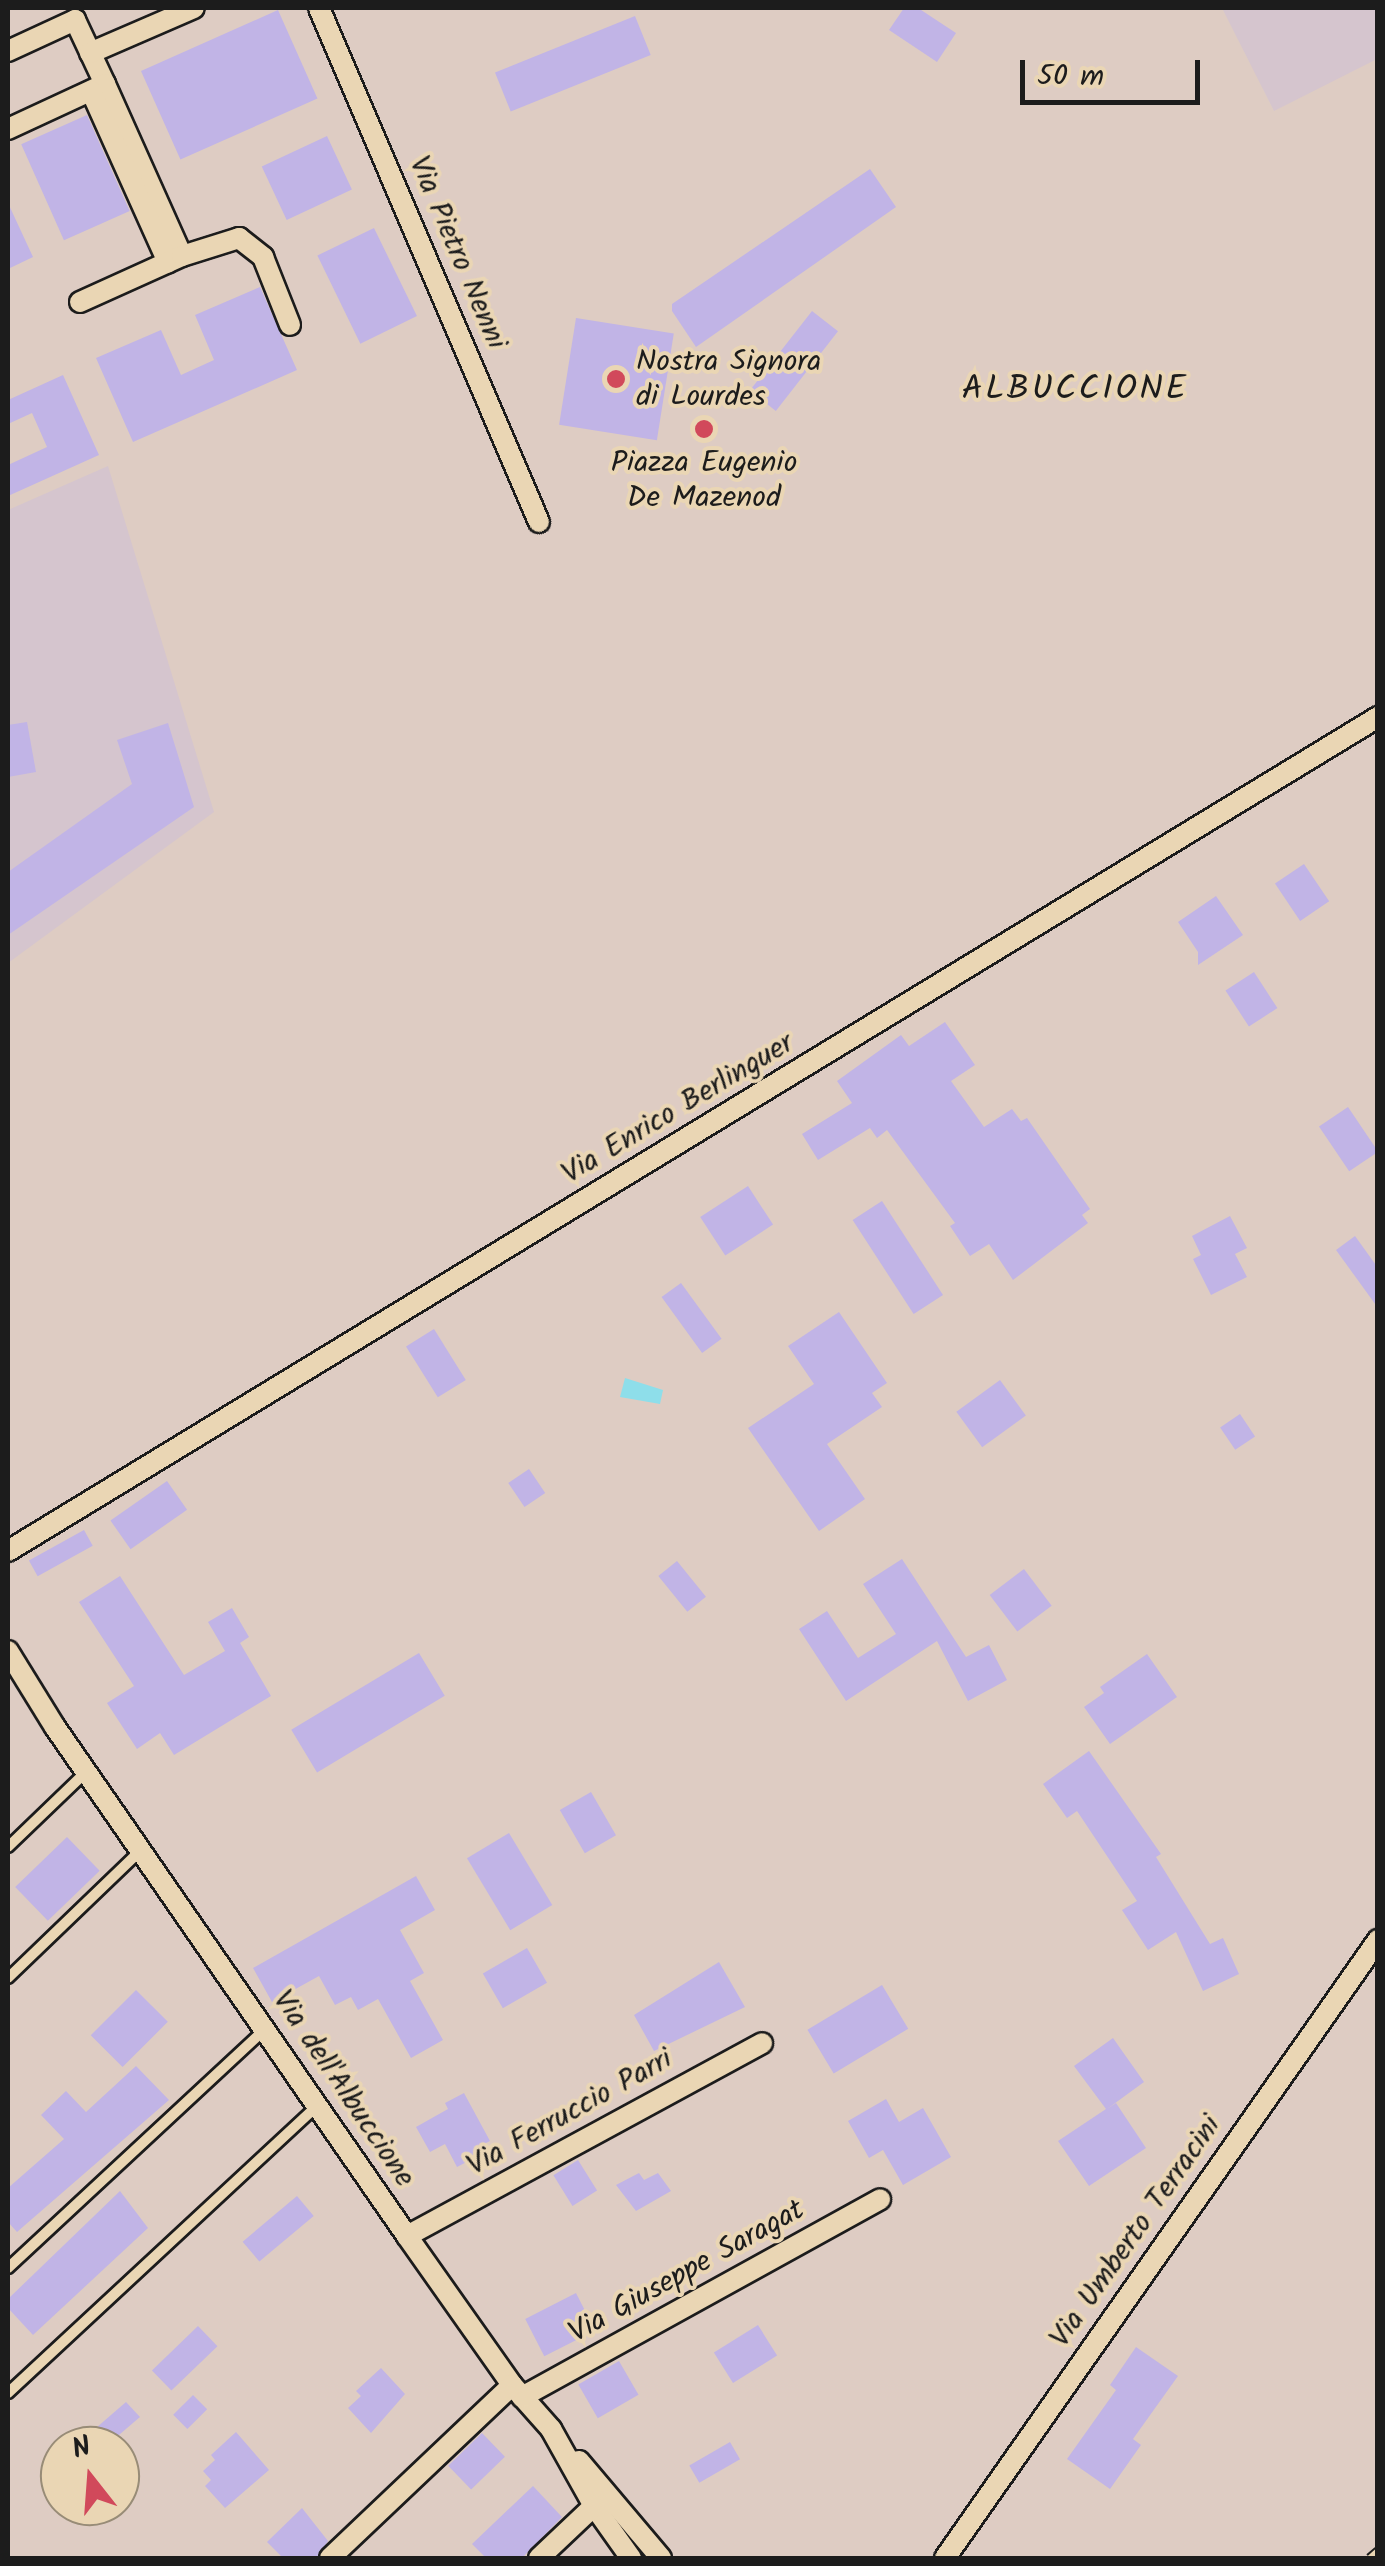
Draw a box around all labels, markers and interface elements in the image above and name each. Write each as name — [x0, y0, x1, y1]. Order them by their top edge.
scale bar — [1025, 40, 1205, 102]
text: 50 m — [1037, 53, 1104, 101]
street label: Via Pietro Nenni — [400, 151, 514, 355]
place label: Nostra Signora di Lourdes — [636, 344, 821, 414]
marker: Nostra Signora di Lourdes — [605, 368, 627, 390]
district label: ALBUCCIONE — [961, 369, 1189, 411]
marker: Piazza Eugenio De Mazenod — [693, 418, 715, 440]
place label: Piazza Eugenio De Mazenod — [611, 445, 797, 516]
street label: Via Enrico Berlinguer — [556, 1026, 800, 1192]
street label: Via dell'Albuccione — [264, 1984, 422, 2194]
street label: Via Ferruccio Parri — [461, 2042, 679, 2184]
street label: Via Umberto Terracini — [1043, 2109, 1229, 2355]
street label: Via Giuseppe Saragat — [563, 2192, 811, 2352]
text: N — [67, 2425, 97, 2473]
north arrow — [40, 2426, 140, 2526]

